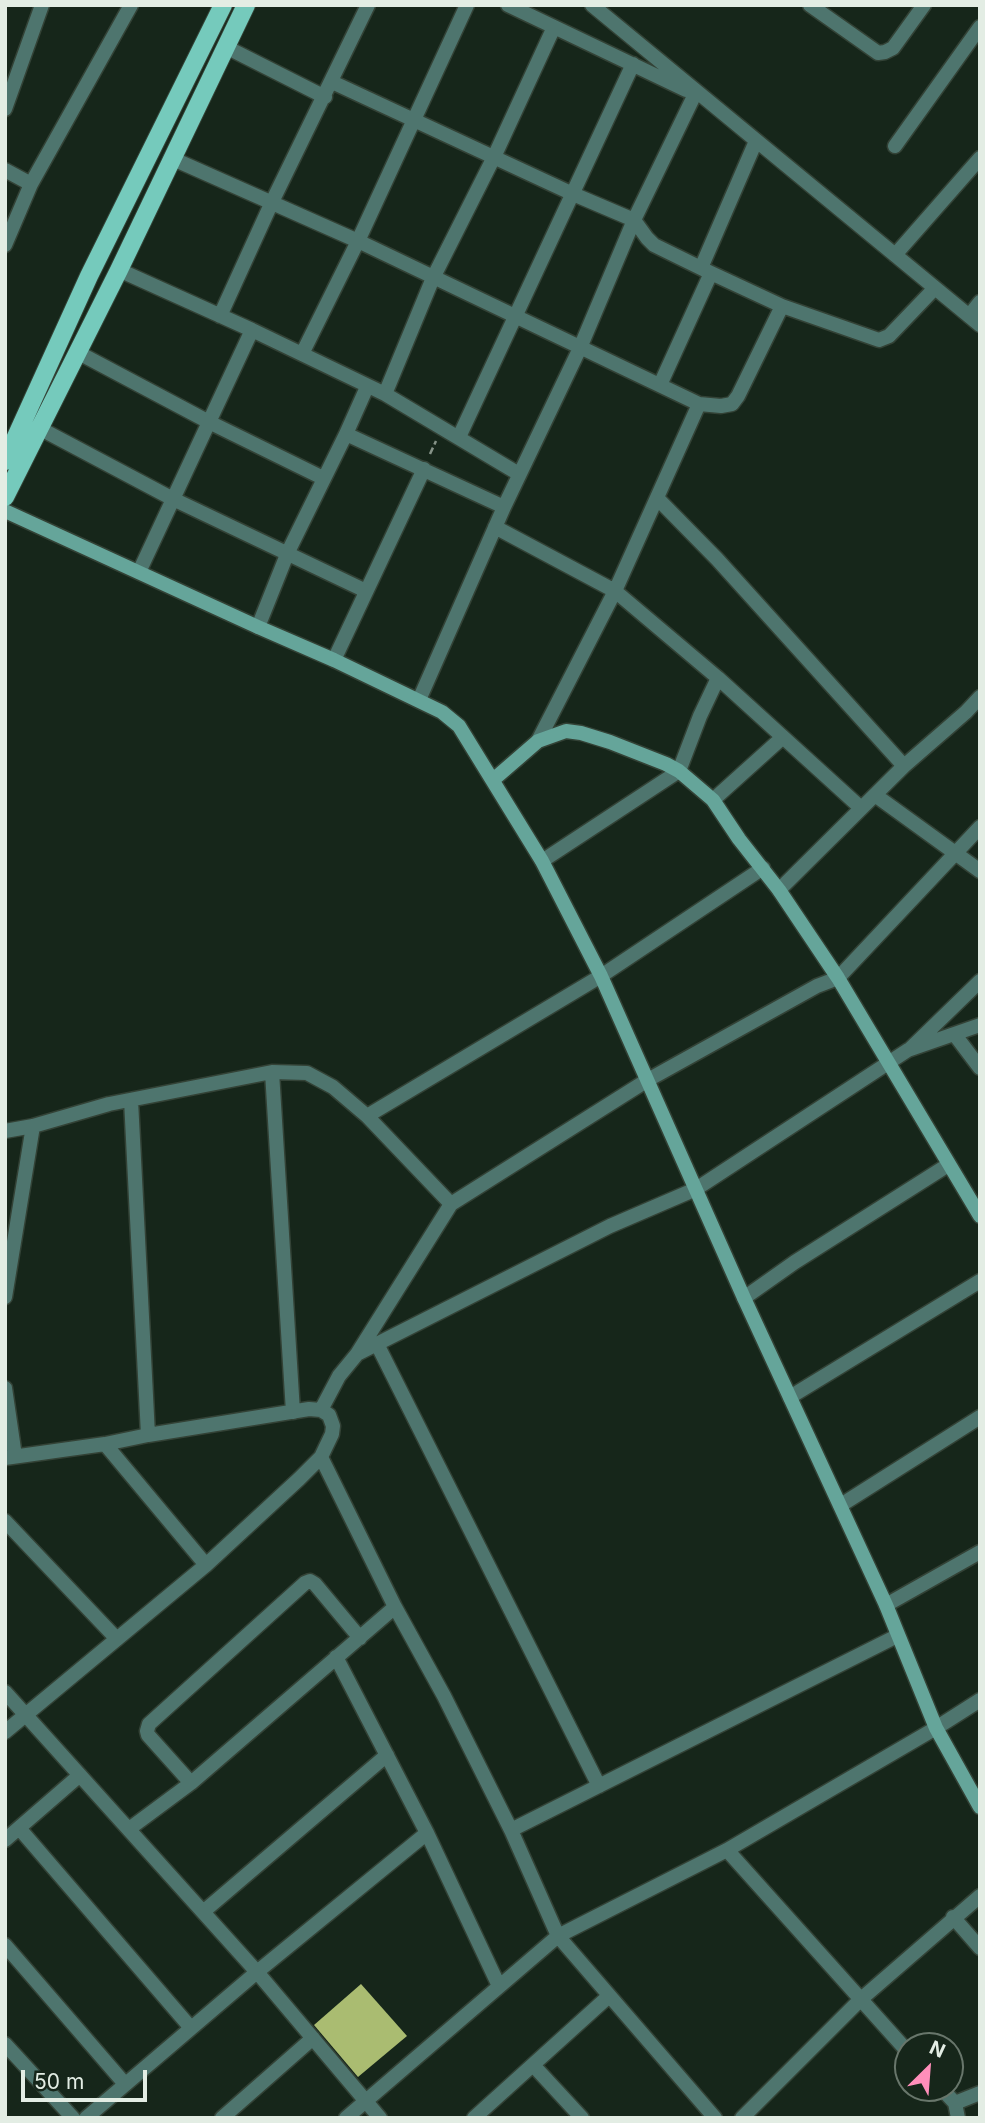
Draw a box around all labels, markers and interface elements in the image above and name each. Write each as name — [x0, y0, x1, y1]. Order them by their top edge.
north arrow — [894, 2032, 964, 2102]
text: N — [926, 2036, 949, 2063]
scale bar — [24, 2056, 150, 2100]
text: 50 m — [34, 2069, 84, 2094]

